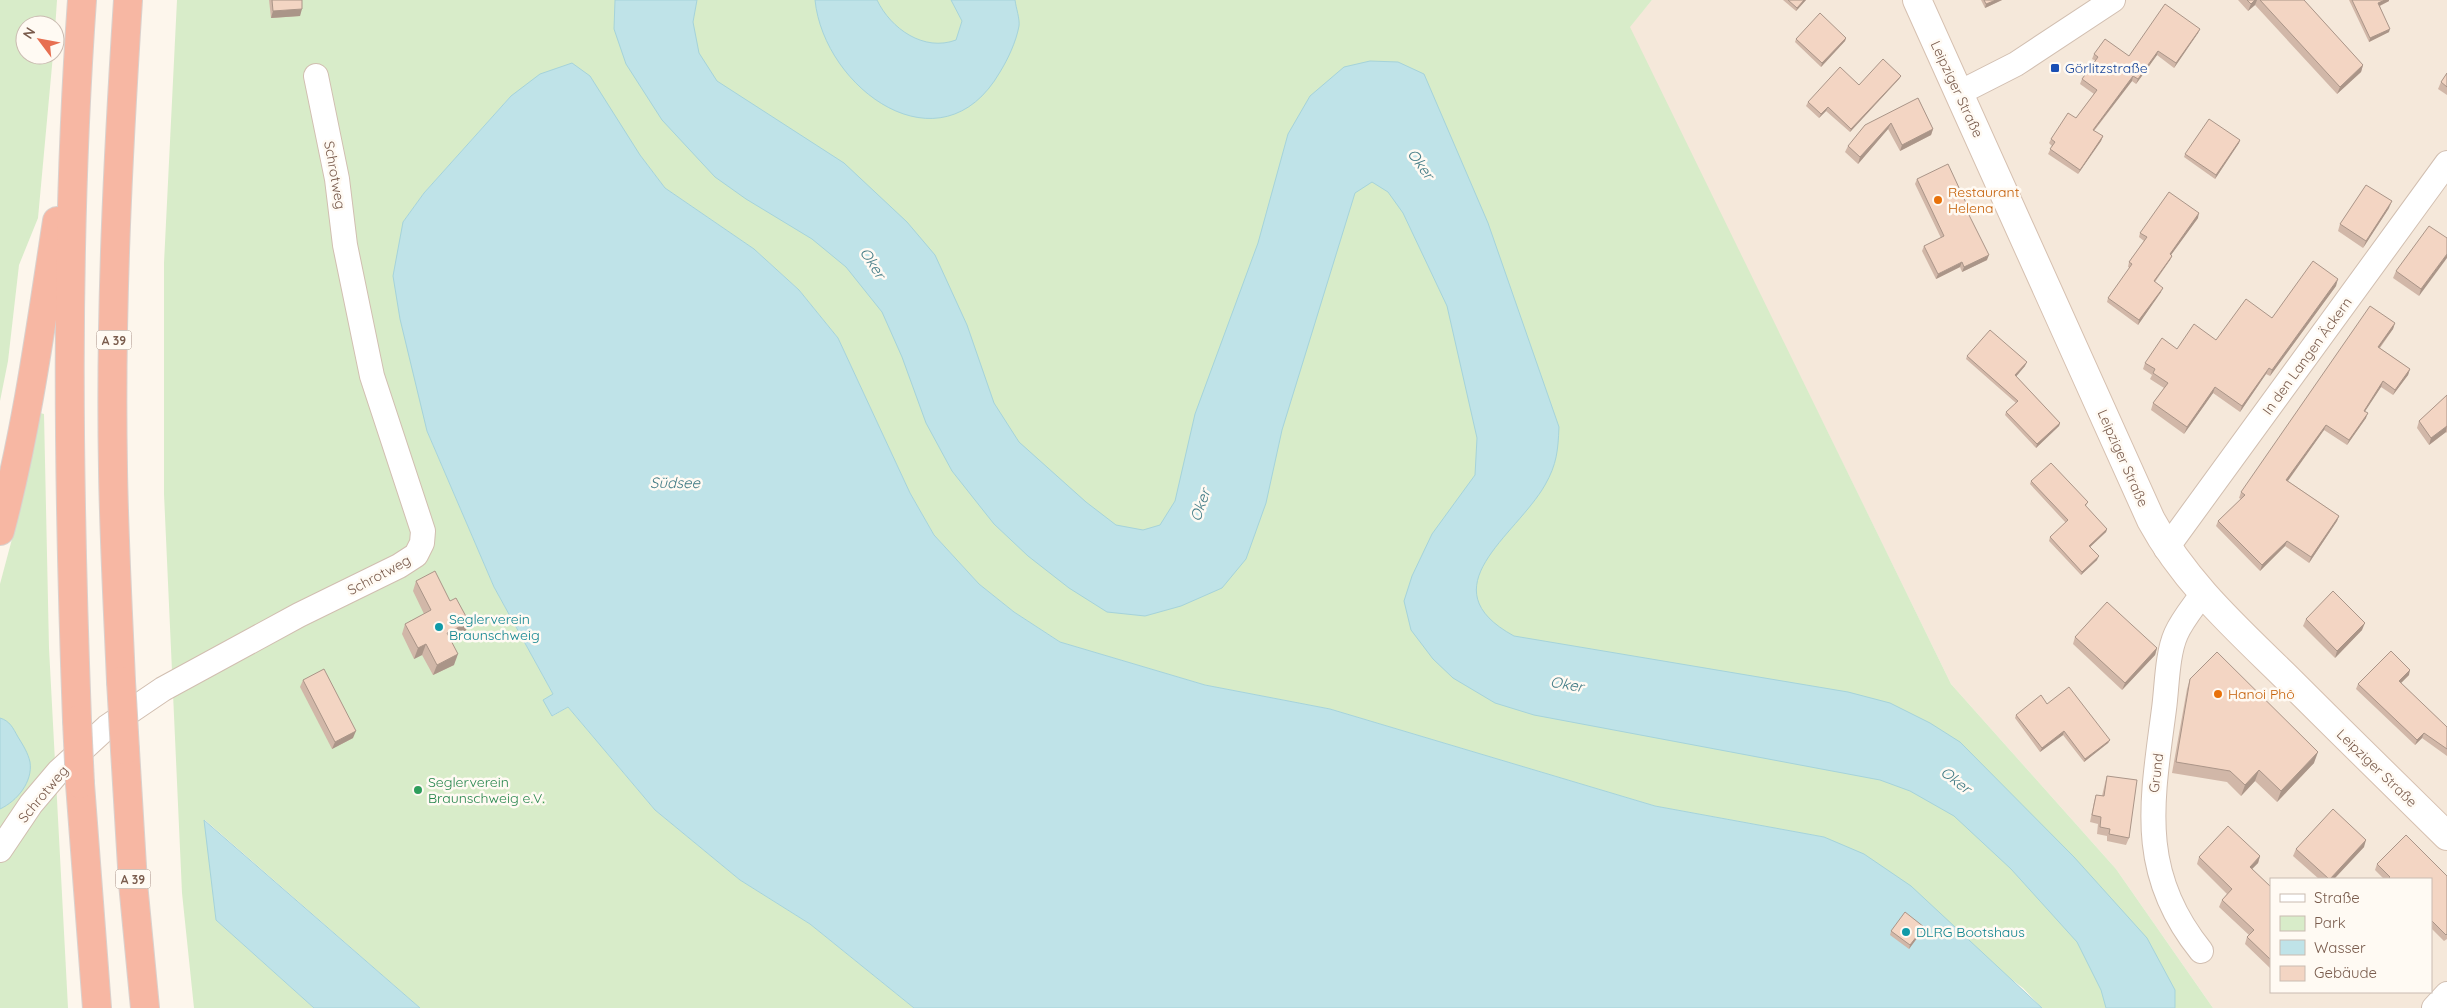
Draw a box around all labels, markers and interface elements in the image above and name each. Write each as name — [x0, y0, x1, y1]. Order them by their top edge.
north arrow — [15, 15, 65, 65]
text: N — [19, 24, 39, 42]
street label: Leipziger Straße — [1927, 38, 1987, 140]
place label: Görlitzstraße — [2065, 59, 2148, 77]
marker: Görlitzstraße — [2049, 62, 2061, 74]
street label: Schrotweg — [320, 139, 350, 211]
water label: Oker — [1403, 145, 1440, 185]
place label: Restaurant Helena — [1948, 183, 2020, 217]
marker: Restaurant Helena — [1932, 194, 1944, 206]
water label: Oker — [856, 244, 891, 284]
street label: In den Langen Äckern — [2258, 294, 2356, 418]
road number: A 39 — [96, 330, 132, 350]
street label: Leipziger Straße — [2093, 407, 2153, 510]
water label: Südsee — [650, 473, 701, 492]
water label: Oker — [1186, 484, 1215, 524]
street label: Schrotweg — [344, 551, 414, 599]
place label: Seglerverein Braunschweig — [449, 610, 540, 644]
marker: Seglerverein Braunschweig — [433, 621, 445, 633]
water label: Oker — [1549, 672, 1587, 697]
place label: Hanoi Phô — [2228, 685, 2295, 703]
marker: Hanoi Phô — [2212, 688, 2224, 700]
street label: Leipziger Straße — [2333, 725, 2421, 811]
street label: Grund — [2145, 752, 2167, 794]
street label: Schrotweg — [14, 762, 72, 826]
water label: Oker — [1937, 762, 1977, 799]
place label: Seglerverein Braunschweig e.V. — [428, 773, 545, 807]
marker: Seglerverein Braunschweig e.V. — [412, 784, 424, 796]
road number: A 39 — [116, 870, 150, 889]
legend — [2270, 878, 2432, 993]
text: Straße — [2314, 888, 2360, 907]
text: Park — [2314, 913, 2346, 932]
place label: DLRG Bootshaus — [1916, 923, 2025, 941]
marker: DLRG Bootshaus — [1900, 926, 1912, 938]
text: Wasser — [2314, 938, 2366, 957]
text: Gebäude — [2314, 963, 2377, 982]

